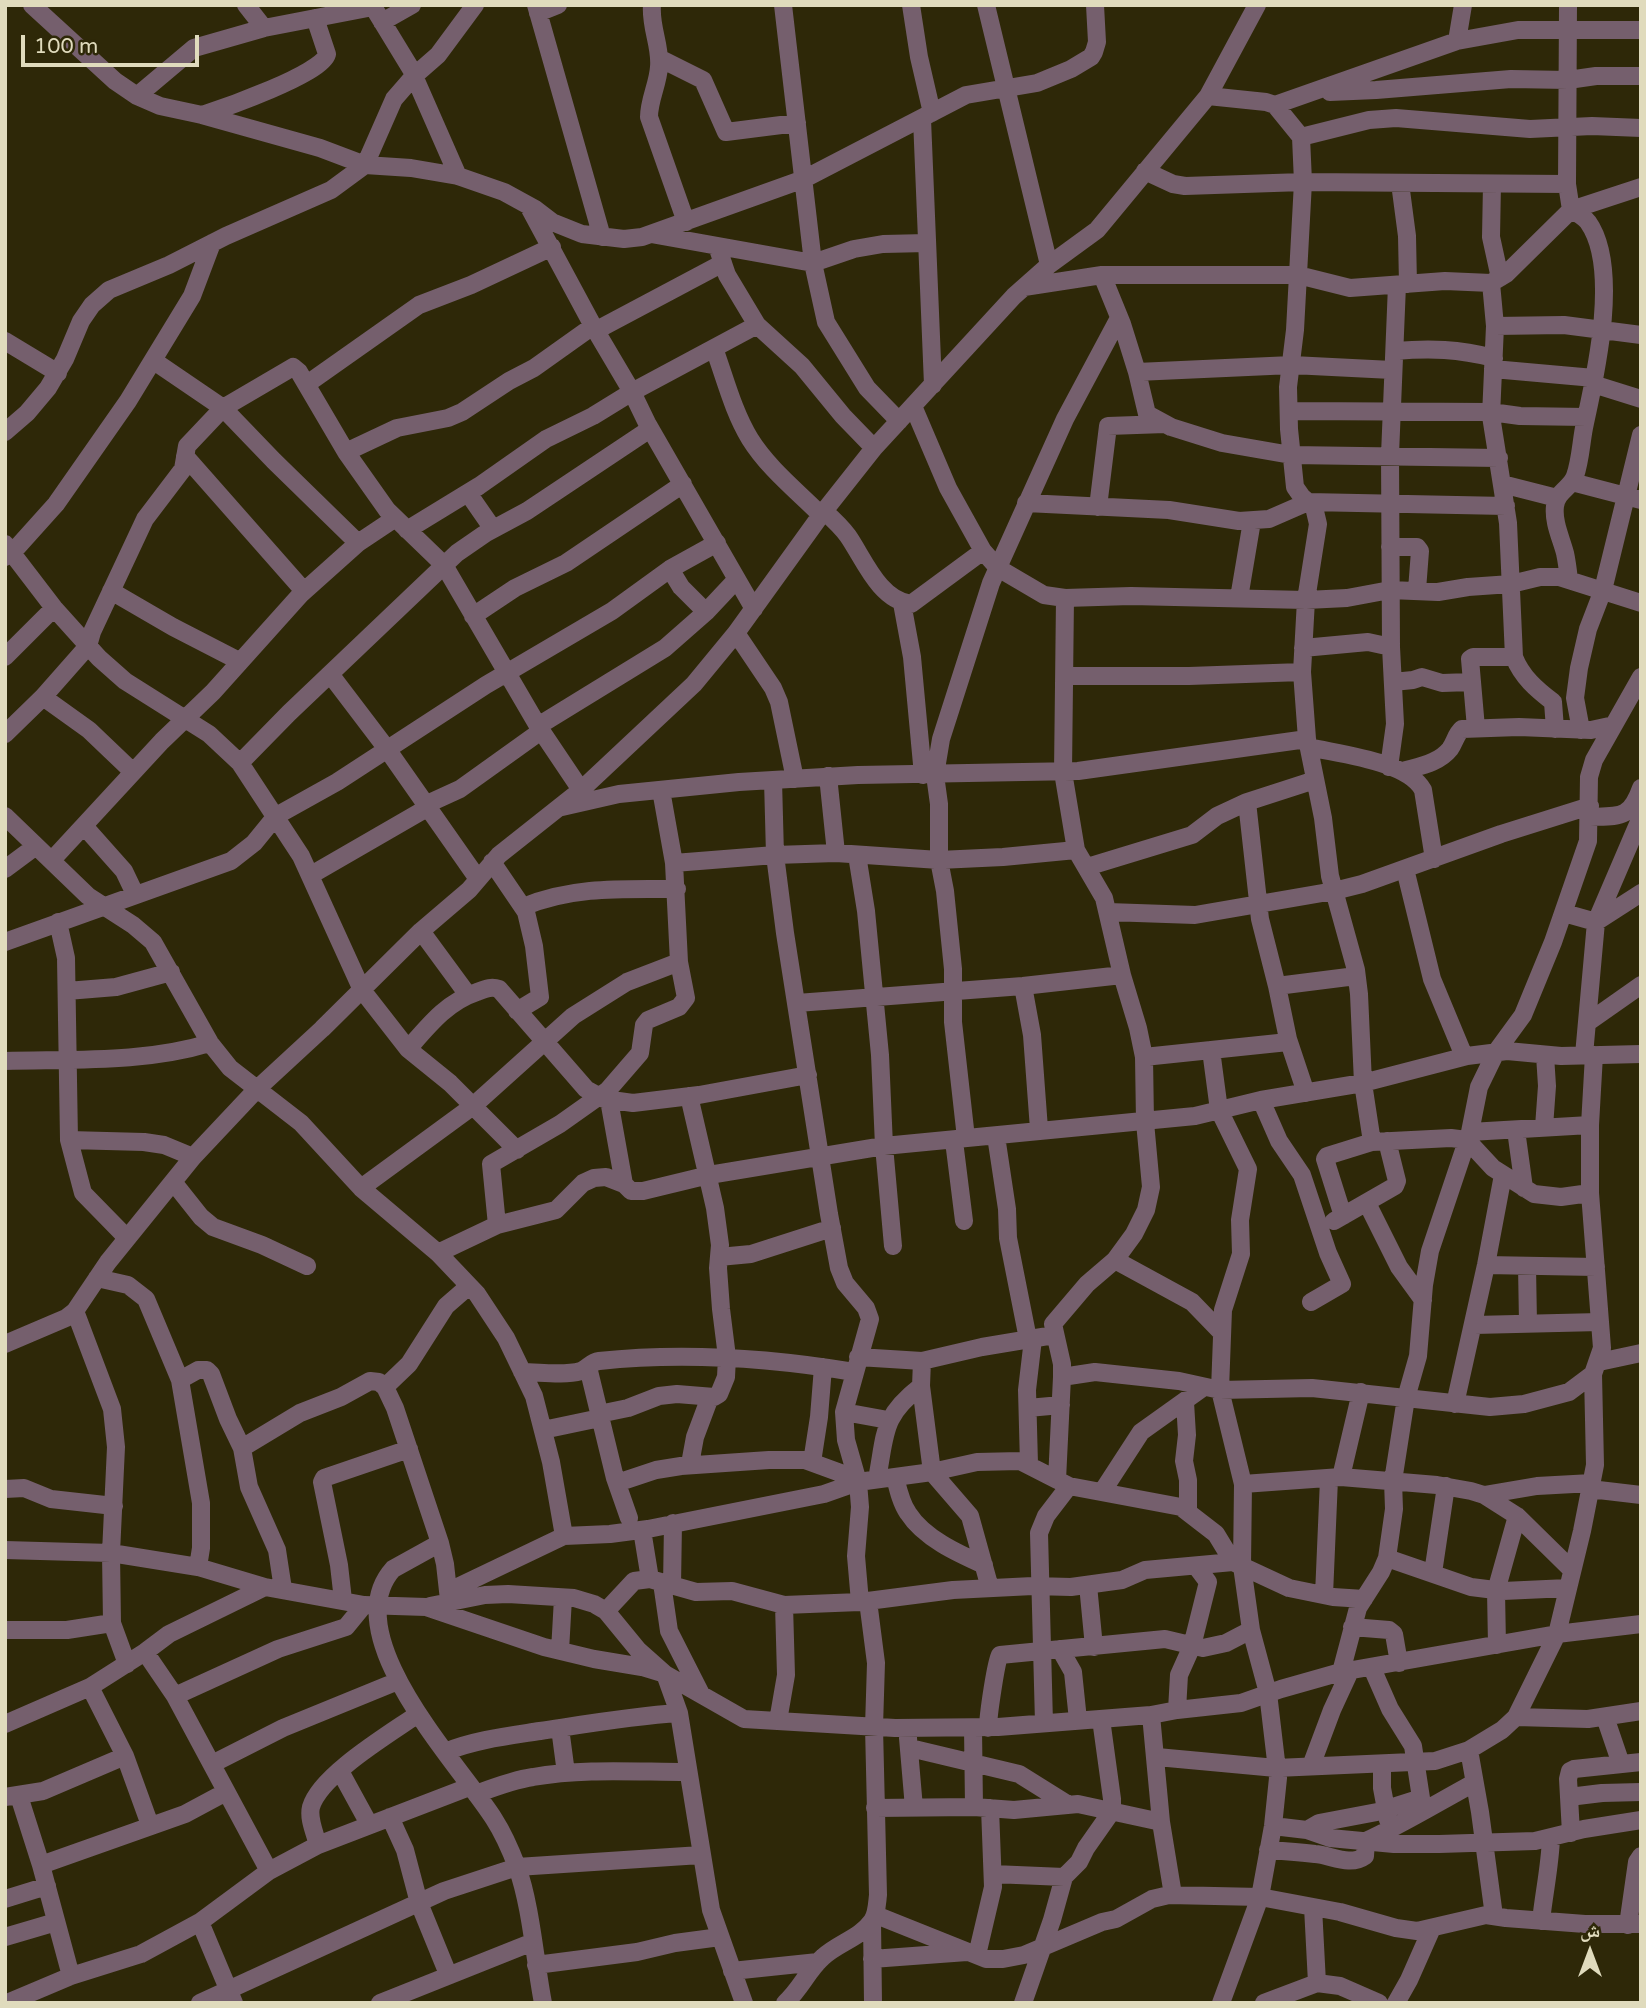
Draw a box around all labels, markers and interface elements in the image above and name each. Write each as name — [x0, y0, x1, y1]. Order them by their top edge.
scale bar — [24, 21, 203, 65]
text: 100 m — [34, 34, 98, 59]
north arrow — [1555, 1917, 1625, 1987]
text: ش — [1580, 1920, 1600, 1942]

